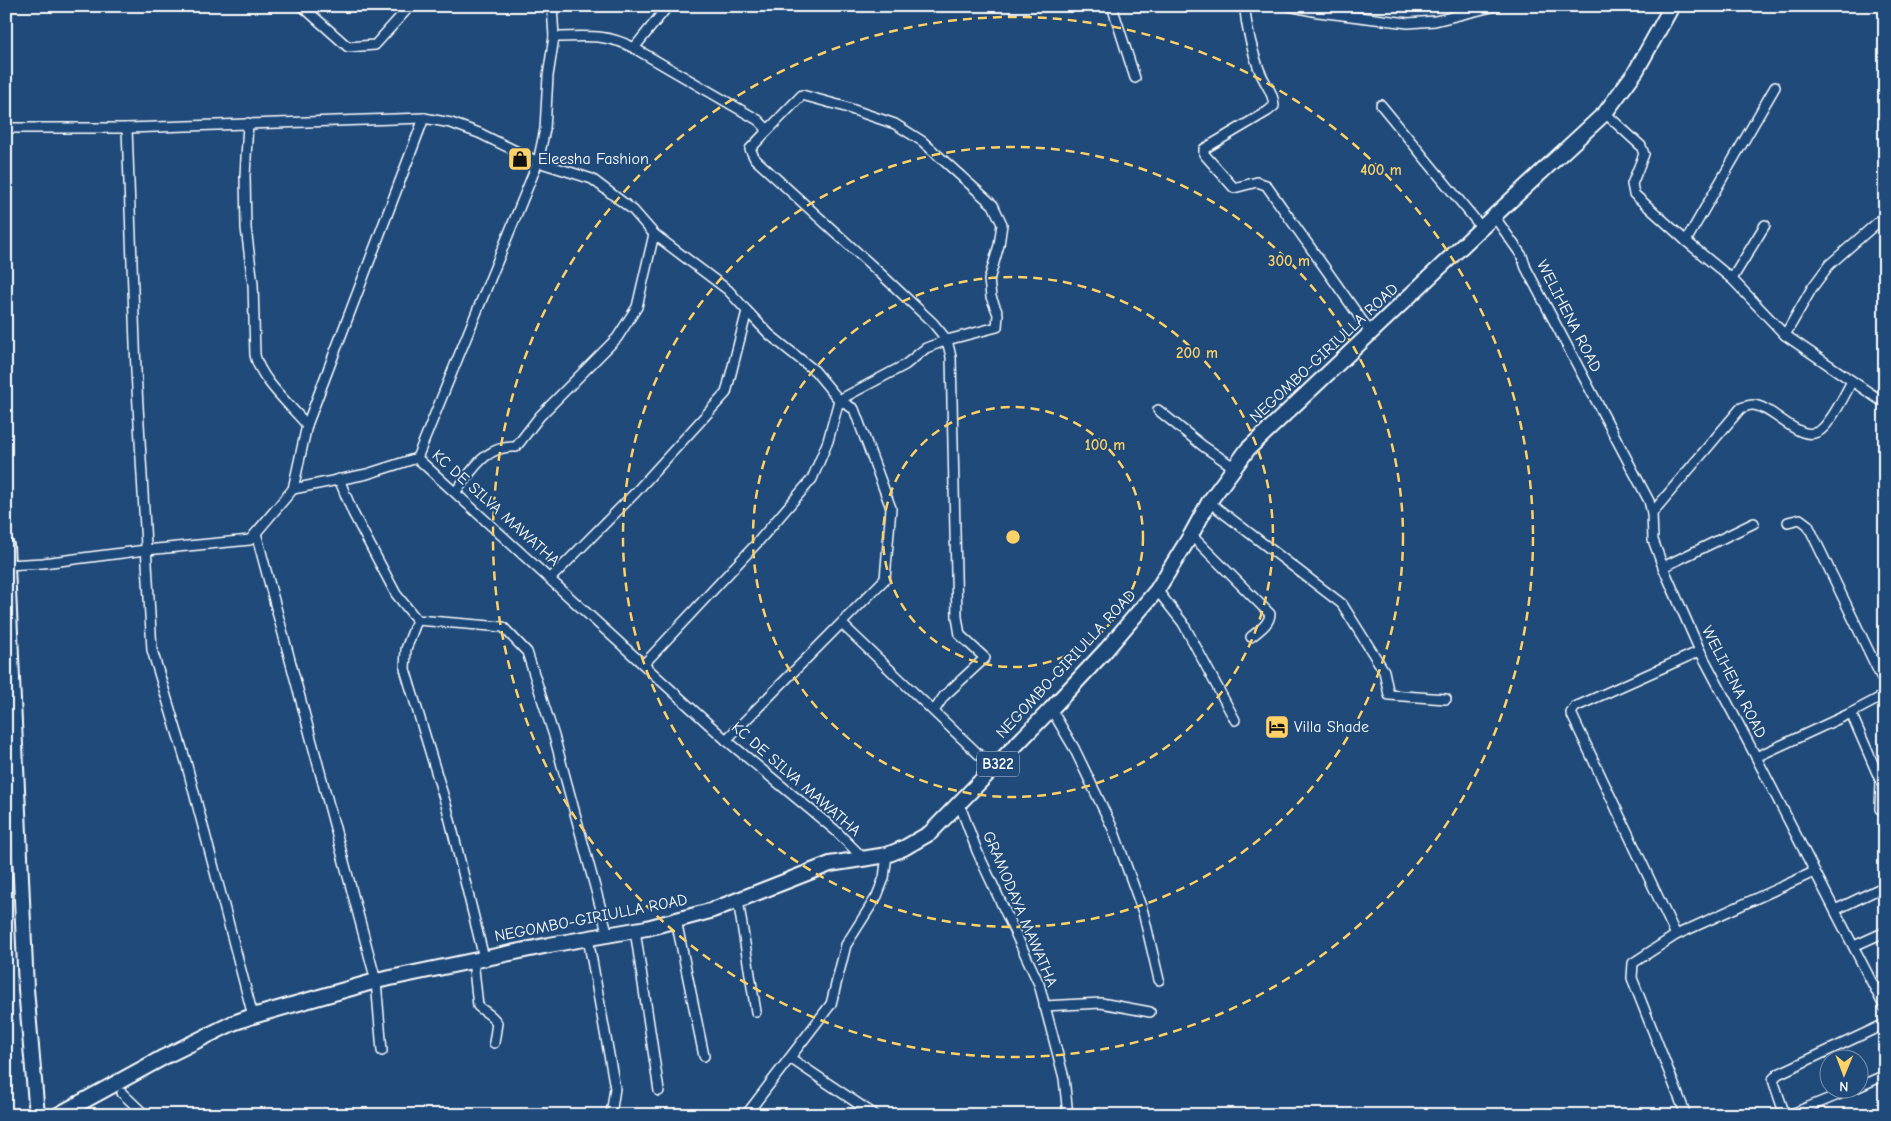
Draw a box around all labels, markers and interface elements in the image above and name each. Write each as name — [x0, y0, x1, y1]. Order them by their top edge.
shop icon: Eleesha Fashion — [507, 146, 533, 172]
place label: Eleesha Fashion — [538, 150, 649, 168]
text: 400 m — [1360, 161, 1402, 179]
text: 300 m — [1268, 252, 1310, 270]
street label: WELIHENA ROAD — [1533, 257, 1605, 375]
street label: NEGOMBO-GIRIULLA ROAD — [1246, 280, 1402, 426]
text: 200 m — [1176, 344, 1218, 362]
text: 100 m — [1085, 436, 1125, 454]
street label: KC DE SILVA MAWATHA — [429, 446, 563, 570]
centre of rings — [1004, 528, 1022, 546]
street label: NEGOMBO-GIRIULLA ROAD — [993, 586, 1139, 742]
street label: WELIHENA ROAD — [1698, 623, 1770, 741]
hotel icon: Villa Shade — [1264, 714, 1290, 740]
street label: KC DE SILVA MAWATHA — [728, 718, 864, 840]
place label: Villa Shade — [1294, 718, 1369, 736]
road number: B322 — [977, 752, 1019, 776]
street label: GRAMODAYA MAWATHA — [979, 828, 1061, 990]
street label: NEGOMBO-GIRIULLA ROAD — [493, 890, 689, 946]
north arrow — [1818, 1048, 1868, 1098]
text: N — [1839, 1078, 1848, 1095]

